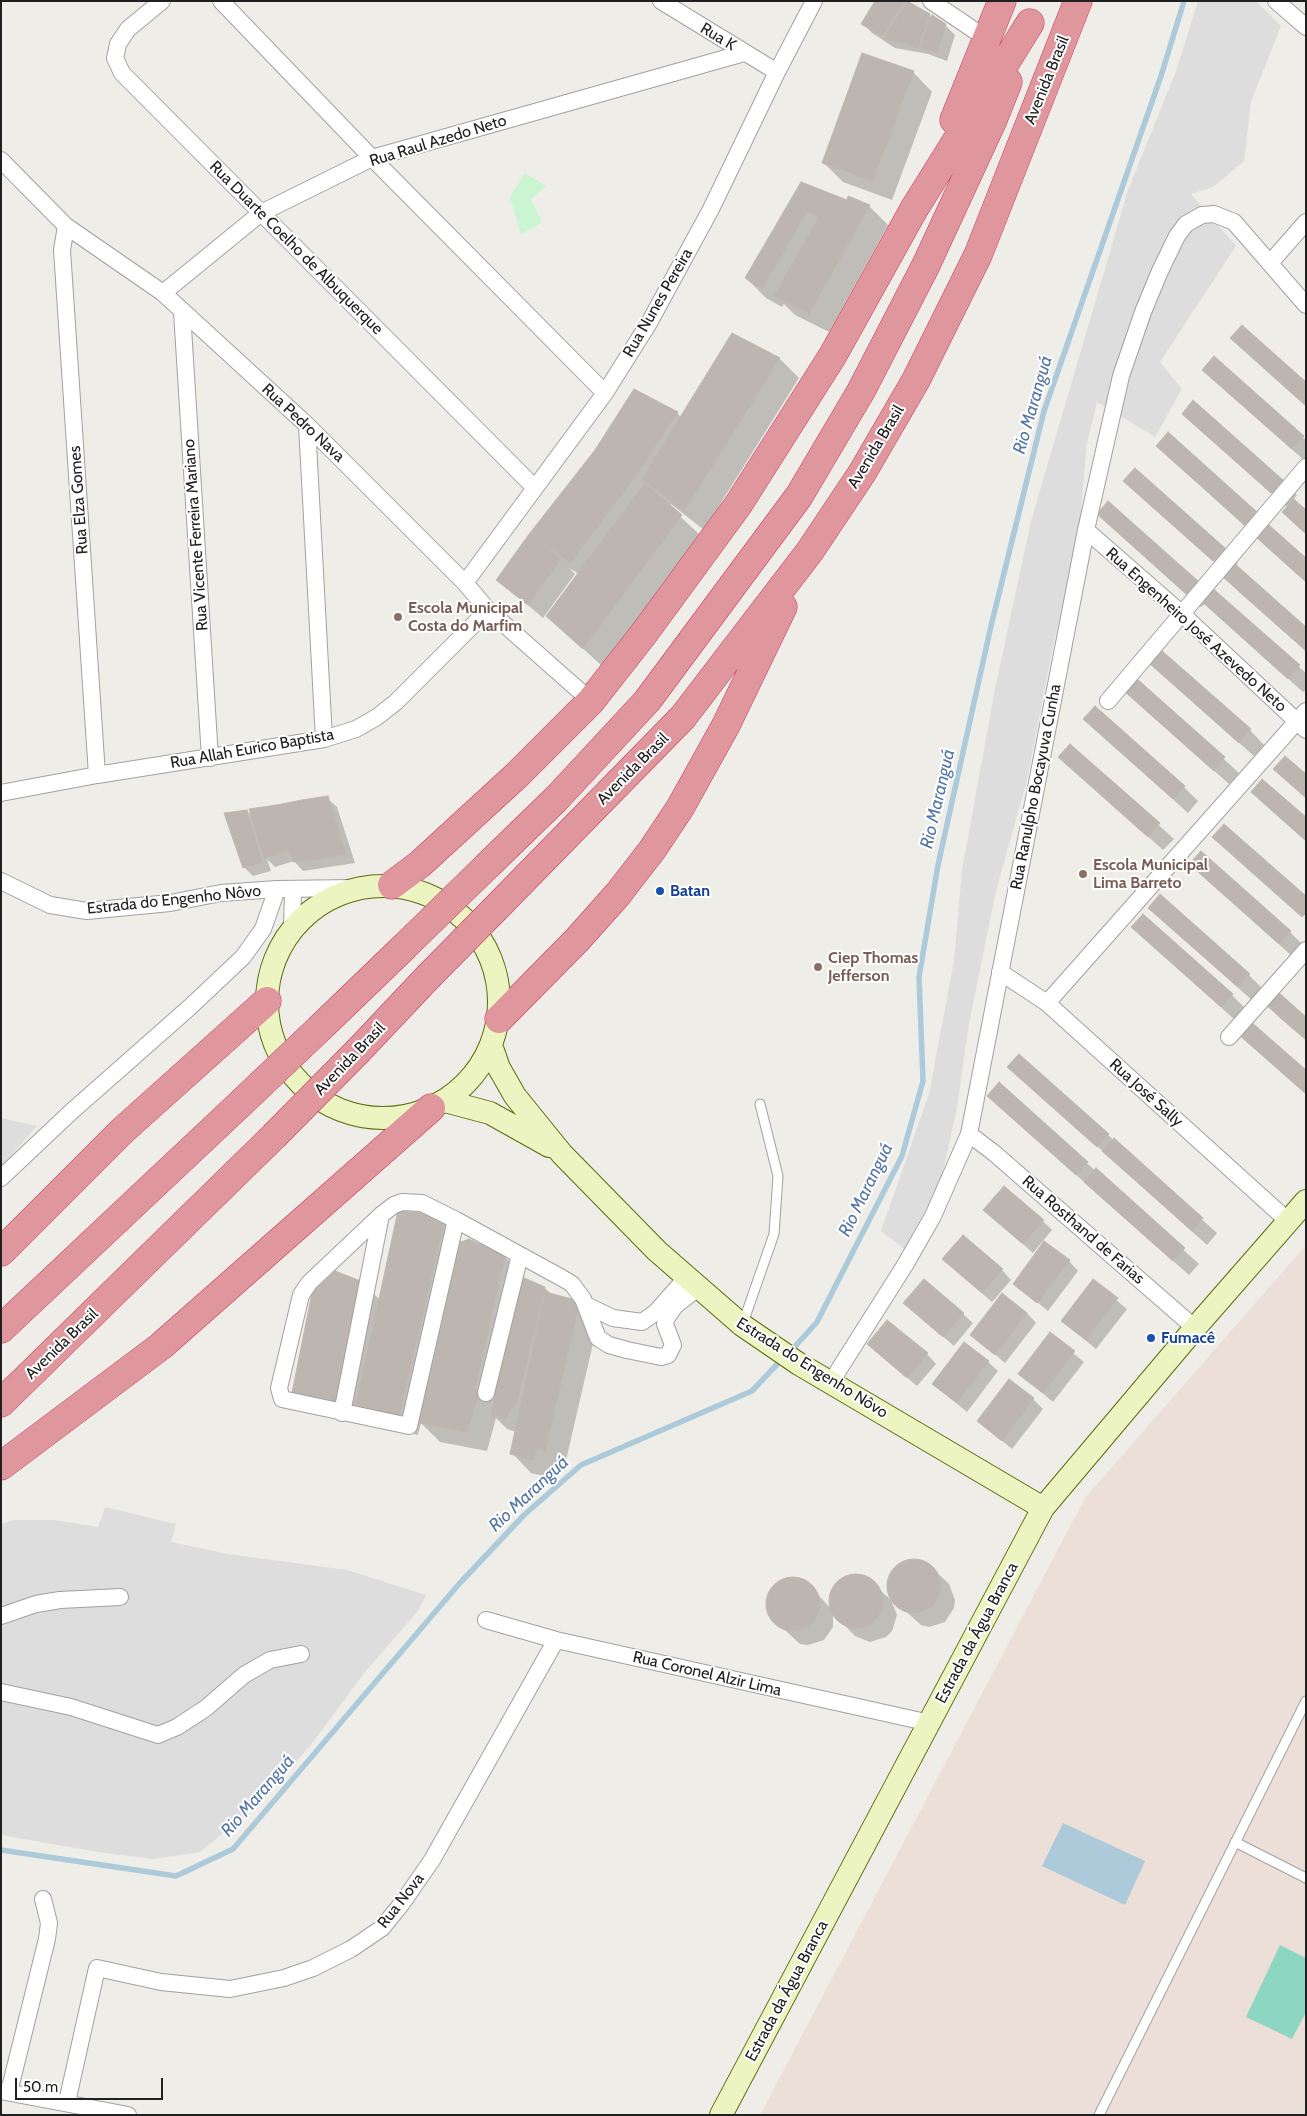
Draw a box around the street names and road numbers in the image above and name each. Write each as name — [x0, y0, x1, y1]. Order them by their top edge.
street label: Rua K — [697, 19, 739, 55]
street label: Avenida Brasil — [1021, 33, 1073, 127]
street label: Rua Raul Azedo Neto — [367, 111, 509, 171]
street label: Rua Duarte Coelho de Albuquerque — [205, 157, 387, 339]
street label: Rua Nunes Pereira — [619, 245, 697, 361]
street label: Rua Pedro Nava — [258, 380, 348, 466]
street label: Avenida Brasil — [844, 402, 908, 492]
street label: Rua Vicente Ferreira Mariano — [180, 438, 212, 632]
street label: Rua Elza Gomes — [66, 445, 92, 555]
street label: Rua Engenheiro José Azevedo Neto — [1102, 544, 1290, 716]
street label: Rua Ranulpho Bocayuva Cunha — [1007, 682, 1065, 892]
street label: Rua Allah Eurico Baptista — [169, 725, 335, 773]
street label: Avenida Brasil — [593, 729, 673, 809]
street label: Estrada do Engenho Nôvo — [86, 881, 262, 919]
street label: Avenida Brasil — [311, 1019, 389, 1099]
street label: Rua José Sally — [1105, 1055, 1187, 1131]
street label: Rua Rosthand de Farias — [1018, 1172, 1148, 1288]
street label: Avenida Brasil — [22, 1305, 102, 1383]
street label: Estrada do Engenho Nôvo — [733, 1314, 891, 1422]
street label: Estrada da Água Branca — [932, 1559, 1022, 1707]
street label: Rua Coronel Alzir Lima — [631, 1648, 783, 1700]
street label: Rua Nova — [374, 1870, 428, 1932]
street label: Estrada da Água Branca — [742, 1917, 832, 2065]

